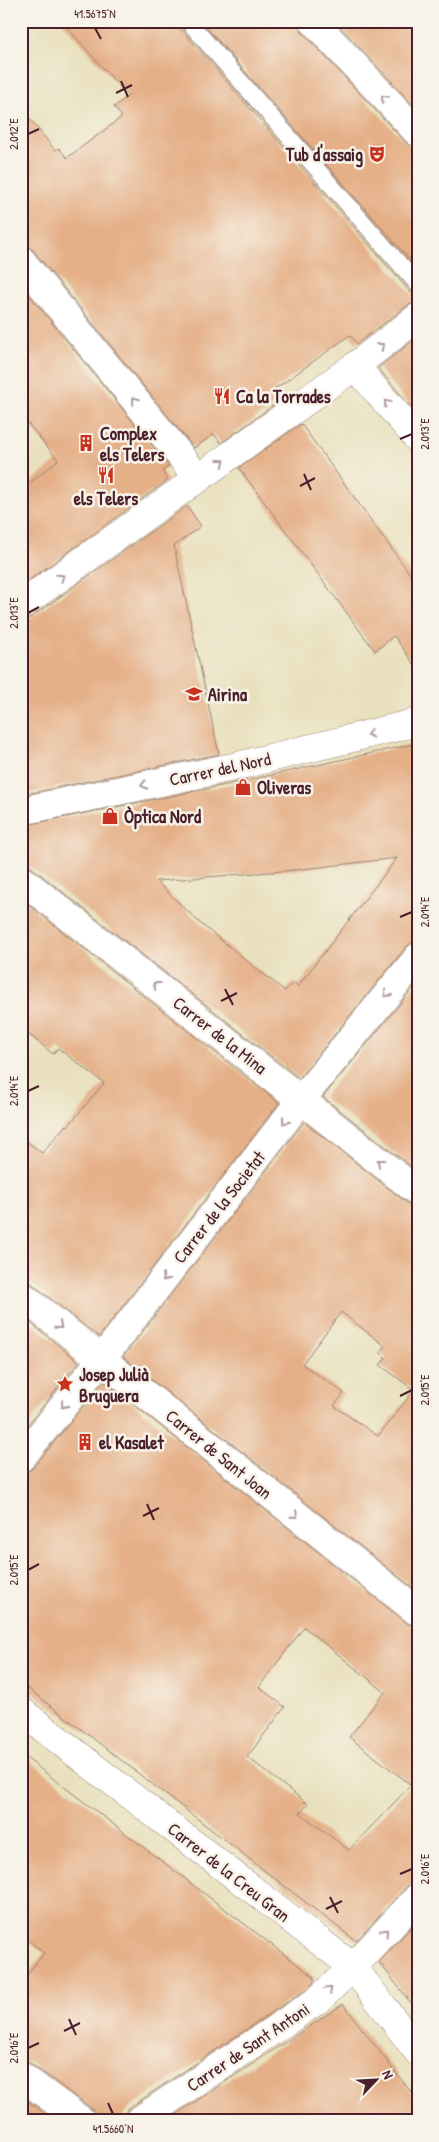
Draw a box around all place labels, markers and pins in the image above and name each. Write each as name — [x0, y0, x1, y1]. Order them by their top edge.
place label: Tub d'assaig — [285, 142, 363, 168]
theatre icon: Tub d'assaig — [367, 144, 387, 164]
place label: Ca la Torrades — [236, 384, 331, 409]
restaurant icon: Ca la Torrades — [212, 386, 232, 406]
place label: Complex els Telers — [100, 421, 164, 467]
building icon: Complex els Telers — [76, 433, 96, 453]
restaurant icon: els Telers — [96, 465, 116, 485]
place label: els Telers — [74, 486, 138, 511]
place label: Airina — [208, 682, 248, 707]
school or university icon: Airina — [184, 684, 204, 704]
place label: Oliveras — [257, 775, 311, 800]
shop icon: Oliveras — [233, 777, 253, 797]
place label: Òptica Nord — [124, 804, 201, 830]
shop icon: Òptica Nord — [100, 806, 120, 826]
place label: Josep Julià Bruguera — [79, 1362, 150, 1409]
place icon: Josep Julià Bruguera — [55, 1374, 75, 1394]
place label: el Kasalet — [99, 1430, 164, 1455]
building icon: el Kasalet — [75, 1432, 95, 1452]

